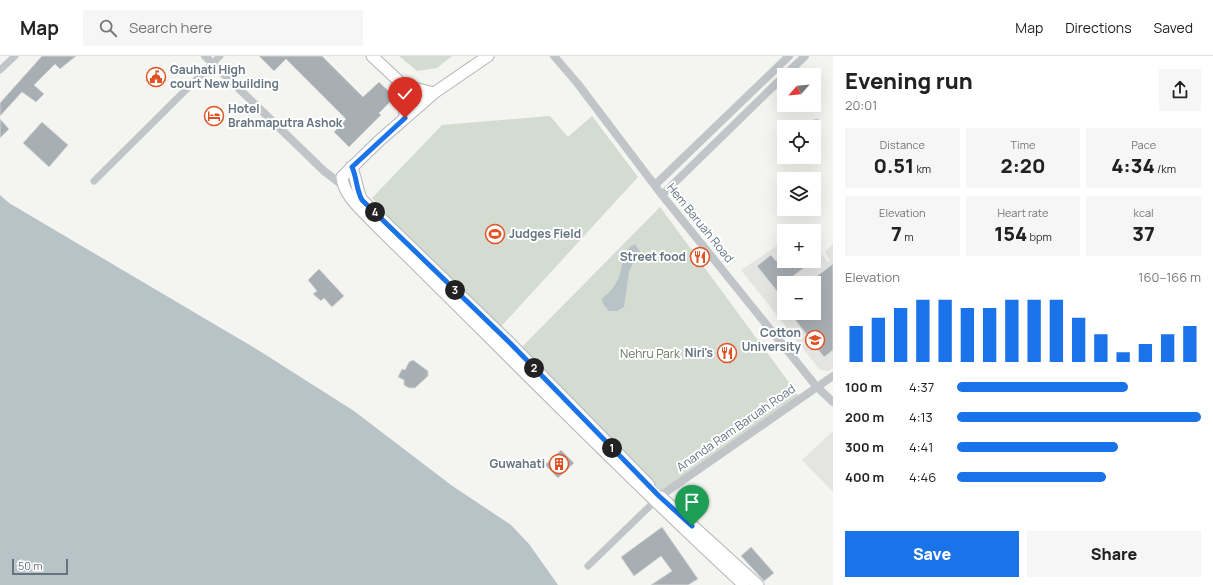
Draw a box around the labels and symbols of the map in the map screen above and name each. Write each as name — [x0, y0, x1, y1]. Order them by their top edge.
place label: Gauhati High court New building — [170, 61, 279, 92]
public building icon: Gauhati High court New building — [145, 66, 167, 88]
north arrow — [777, 68, 821, 112]
pin — [388, 77, 422, 118]
place label: Hotel Brahmaputra Ashok — [228, 100, 343, 131]
hotel icon: Hotel Brahmaputra Ashok — [203, 105, 225, 127]
street label: Hem Baruah Road — [663, 179, 738, 266]
pin: 4 — [365, 202, 385, 222]
sports icon: Judges Field — [484, 223, 506, 245]
place label: Judges Field — [509, 225, 581, 242]
restaurant icon: Street food — [689, 246, 711, 268]
place label: Street food — [620, 248, 686, 265]
pin: 3 — [445, 280, 465, 300]
place label: Cotton University — [742, 324, 801, 355]
school or university icon: Cotton University — [804, 329, 826, 351]
restaurant icon: Niri's — [716, 342, 738, 364]
place label: Niri's — [685, 344, 714, 361]
park label: Nehru Park — [620, 345, 681, 362]
pin: 2 — [524, 358, 544, 378]
street label: Ananda Ram Baruah Road — [673, 380, 799, 475]
pin: 1 — [602, 438, 622, 458]
building icon: Guwahati — [548, 453, 570, 475]
place label: Guwahati — [490, 455, 545, 472]
pin — [675, 485, 709, 526]
scale bar — [12, 557, 68, 576]

